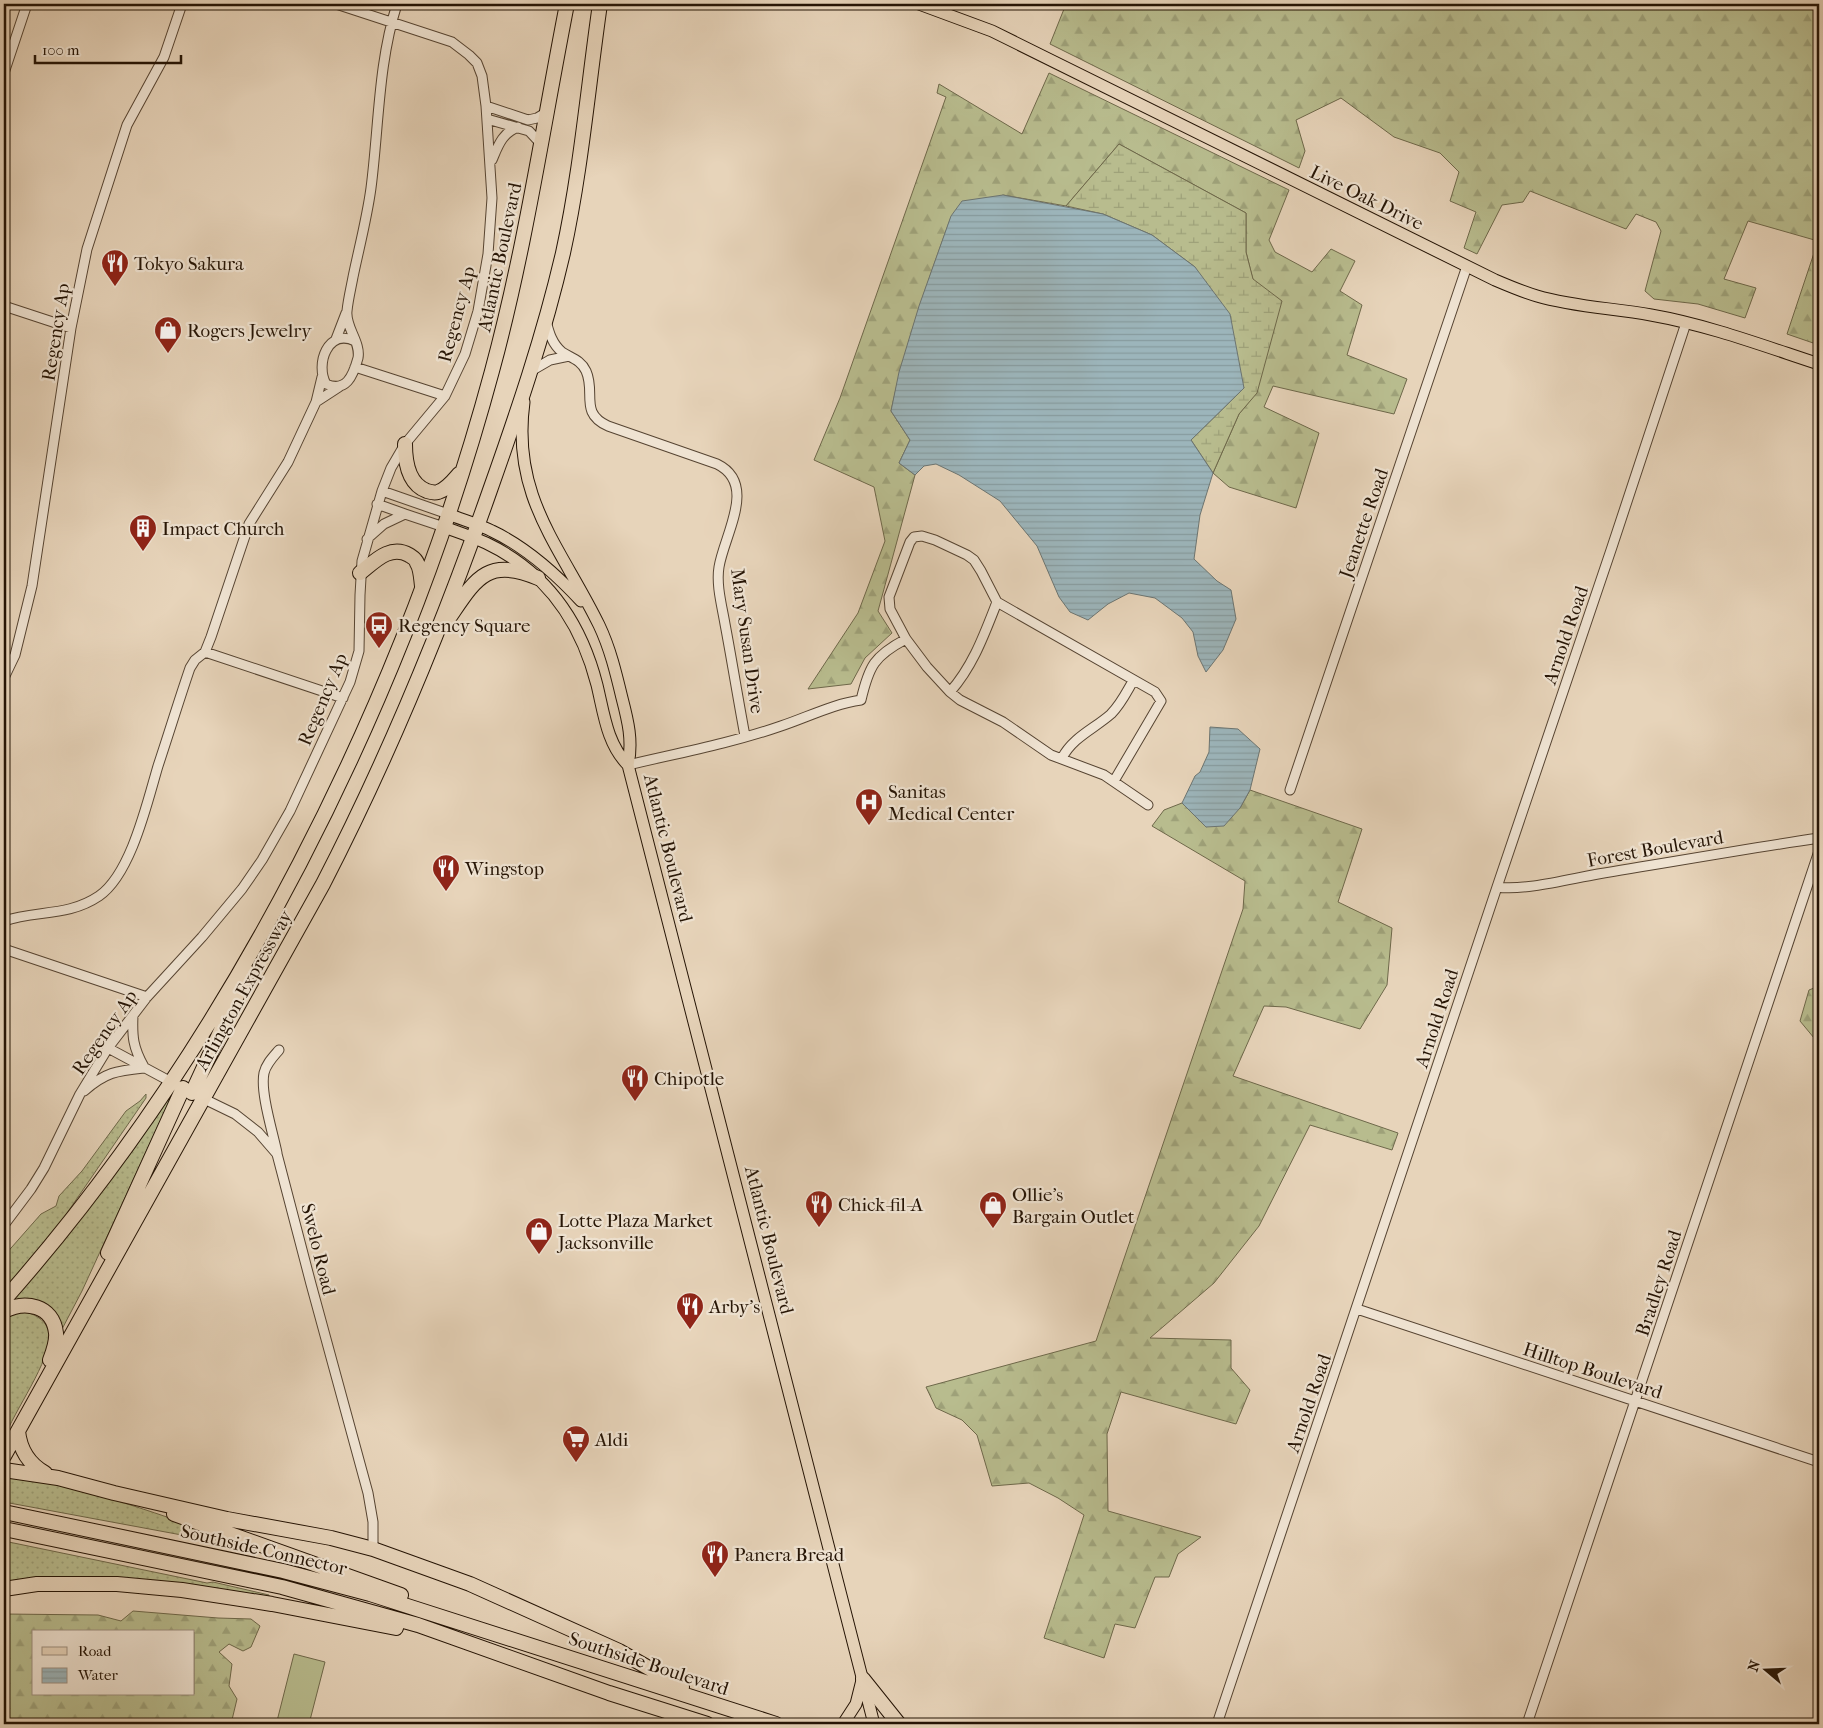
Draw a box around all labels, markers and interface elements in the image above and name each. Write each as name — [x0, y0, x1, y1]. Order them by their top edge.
scale bar — [35, 32, 181, 64]
text: 100 m — [42, 41, 80, 59]
street label: Live Oak Drive — [1306, 161, 1427, 235]
street label: Atlantic Boulevard — [473, 180, 527, 335]
restaurant icon: Tokyo Sakura — [100, 248, 130, 287]
place label: Tokyo Sakura — [134, 253, 244, 275]
street label: Regency Ap — [434, 264, 480, 365]
street label: Regency Ap — [37, 282, 75, 383]
shop icon: Rogers Jewelry — [153, 315, 183, 354]
place label: Rogers Jewelry — [187, 320, 312, 342]
street label: Jeanette Road — [1334, 465, 1393, 583]
building icon: Impact Church — [128, 513, 158, 552]
place label: Impact Church — [162, 518, 285, 540]
street label: Mary Susan Drive — [726, 567, 768, 715]
street label: Arnold Road — [1539, 583, 1593, 688]
bus stop icon: Regency Square — [364, 610, 394, 649]
place label: Regency Square — [398, 615, 530, 637]
street label: Regency Ap — [294, 650, 352, 749]
street label: Atlantic Boulevard — [639, 771, 697, 925]
place label: Sanitas Medical Center — [888, 781, 1015, 825]
hospital icon: Sanitas Medical Center — [854, 787, 884, 826]
street label: Forest Boulevard — [1585, 826, 1726, 872]
restaurant icon: Wingstop — [431, 853, 461, 892]
place label: Wingstop — [464, 858, 544, 880]
street label: Arlington Expressway — [190, 906, 297, 1075]
street label: Arnold Road — [1410, 965, 1463, 1071]
street label: Regency Ap — [68, 986, 142, 1079]
restaurant icon: Chipotle — [620, 1063, 650, 1102]
place label: Chipotle — [654, 1068, 724, 1090]
street label: Atlantic Boulevard — [740, 1163, 798, 1317]
place label: Ollie's Bargain Outlet — [1012, 1184, 1135, 1228]
restaurant icon: Chick-fil-A — [804, 1189, 834, 1228]
shop icon: Ollie's Bargain Outlet — [978, 1190, 1008, 1229]
place label: Chick-fil-A — [838, 1194, 924, 1216]
street label: Swelo Road — [296, 1201, 340, 1298]
place label: Lotte Plaza Market Jacksonville — [556, 1210, 713, 1254]
shop icon: Lotte Plaza Market Jacksonville — [524, 1216, 554, 1255]
street label: Bradley Road — [1631, 1227, 1687, 1339]
restaurant icon: Arby's — [675, 1291, 705, 1330]
place label: Arby's — [708, 1296, 760, 1318]
street label: Hilltop Boulevard — [1520, 1338, 1666, 1404]
street label: Arnold Road — [1282, 1351, 1336, 1456]
supermarket icon: Aldi — [561, 1424, 591, 1463]
place label: Aldi — [594, 1429, 629, 1451]
street label: Southside Connector — [178, 1520, 350, 1580]
restaurant icon: Panera Bread — [700, 1539, 730, 1578]
place label: Panera Bread — [734, 1544, 845, 1566]
street label: Southside Boulevard — [566, 1628, 732, 1700]
legend — [32, 1630, 195, 1696]
text: Road — [78, 1642, 112, 1660]
north arrow — [1740, 1646, 1790, 1696]
text: N — [1744, 1658, 1764, 1674]
text: Water — [77, 1666, 118, 1684]

